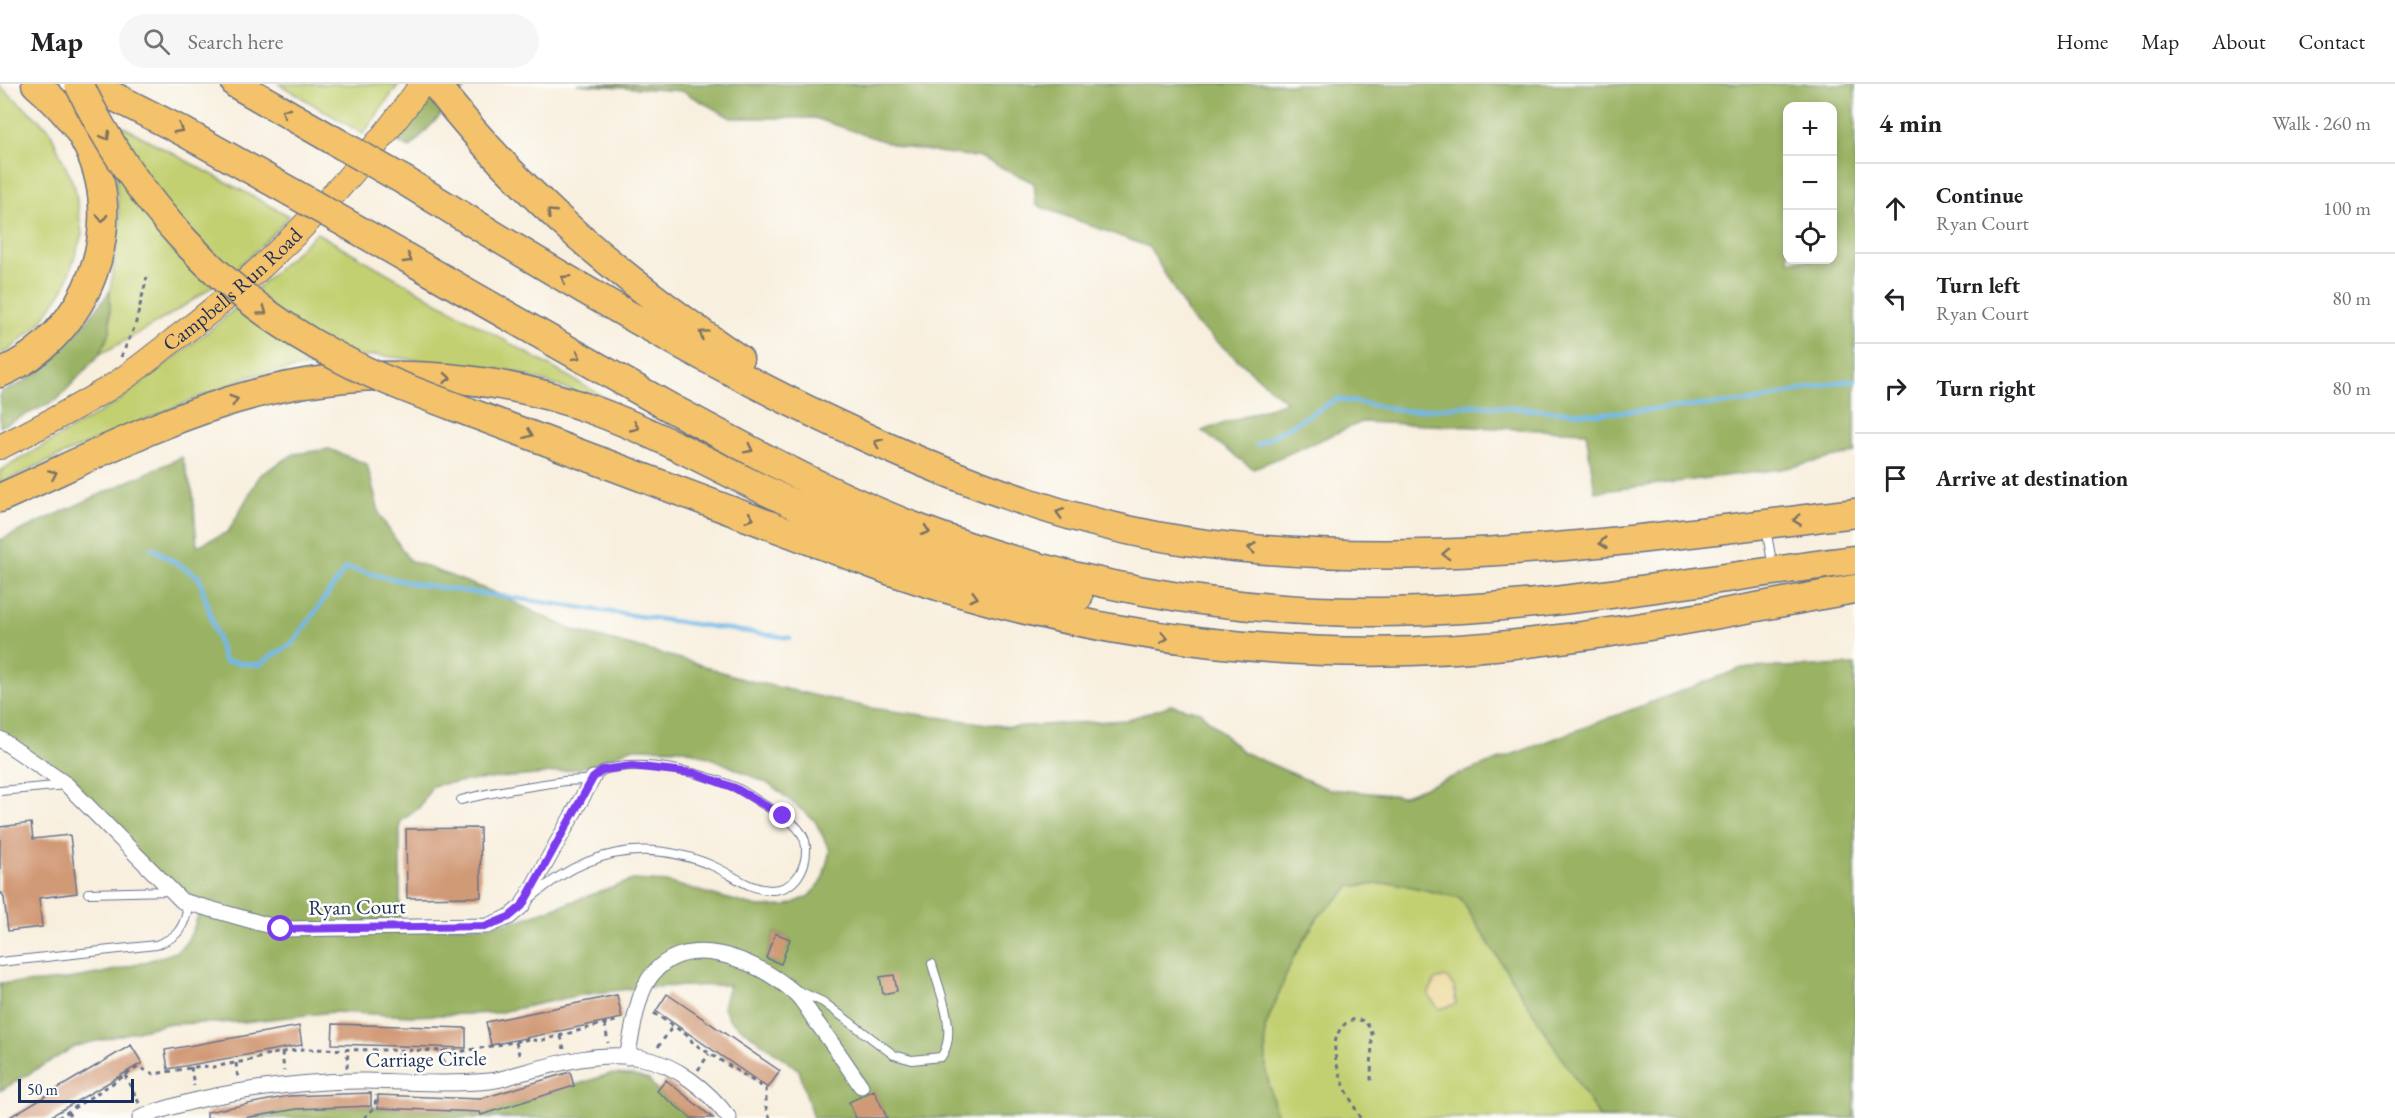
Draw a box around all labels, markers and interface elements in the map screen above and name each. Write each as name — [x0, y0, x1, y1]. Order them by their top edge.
search box — [119, 14, 539, 68]
text: Map — [30, 23, 83, 59]
icon: search — [140, 25, 173, 58]
text: Search here — [188, 27, 283, 56]
text: Home — [2056, 28, 2108, 55]
text: Map — [2141, 28, 2179, 55]
text: About — [2212, 28, 2265, 55]
text: Contact — [2298, 28, 2365, 55]
map controls — [1783, 102, 1837, 264]
button: + — [1783, 102, 1837, 156]
text: 4 min — [1879, 106, 1942, 140]
one-way arrow — [281, 108, 291, 119]
text: Walk · 260 m — [2272, 110, 2371, 136]
one-way arrow — [173, 122, 183, 133]
one-way arrow — [98, 130, 110, 140]
button: − — [1783, 156, 1837, 210]
text: Continue — [1936, 181, 2023, 210]
icon: ahead — [1879, 192, 1912, 225]
text: 100 m — [2323, 195, 2371, 221]
one-way arrow — [547, 209, 558, 220]
button: locate — [1783, 210, 1837, 264]
text: Ryan Court — [1936, 210, 2029, 236]
one-way arrow — [96, 214, 108, 223]
street label: Campbells Run Road — [157, 221, 308, 357]
one-way arrow — [402, 252, 412, 263]
text: Turn left — [1936, 271, 2020, 300]
one-way arrow — [561, 275, 571, 287]
icon: left — [1879, 282, 1912, 315]
text: 80 m — [2332, 285, 2371, 311]
text: Ryan Court — [1936, 300, 2029, 326]
one-way arrow — [256, 304, 267, 315]
one-way arrow — [699, 330, 710, 341]
one-way arrow — [571, 349, 582, 360]
one-way arrow — [443, 371, 452, 384]
icon: right — [1879, 372, 1912, 405]
text: Turn right — [1936, 374, 2035, 403]
text: 80 m — [2332, 375, 2371, 401]
one-way arrow — [228, 395, 239, 407]
one-way arrow — [628, 420, 639, 432]
one-way arrow — [523, 427, 533, 440]
one-way arrow — [874, 438, 885, 450]
one-way arrow — [742, 442, 753, 453]
icon: arrive — [1879, 462, 1912, 495]
text: Arrive at destination — [1936, 464, 2128, 493]
one-way arrow — [47, 470, 58, 482]
one-way arrow — [1055, 508, 1066, 520]
one-way arrow — [744, 511, 755, 523]
one-way arrow — [1792, 514, 1801, 526]
one-way arrow — [920, 523, 931, 536]
one-way arrow — [1599, 536, 1608, 549]
one-way arrow — [1247, 542, 1256, 555]
one-way arrow — [1442, 547, 1451, 560]
one-way arrow — [968, 590, 979, 602]
one-way arrow — [1160, 631, 1169, 643]
route end — [769, 802, 795, 828]
street label: Ryan Court — [308, 892, 406, 921]
route start — [267, 915, 293, 941]
street label: Carriage Circle — [365, 1044, 487, 1073]
scale bar — [18, 1076, 134, 1104]
text: 50 m — [27, 1079, 58, 1100]

